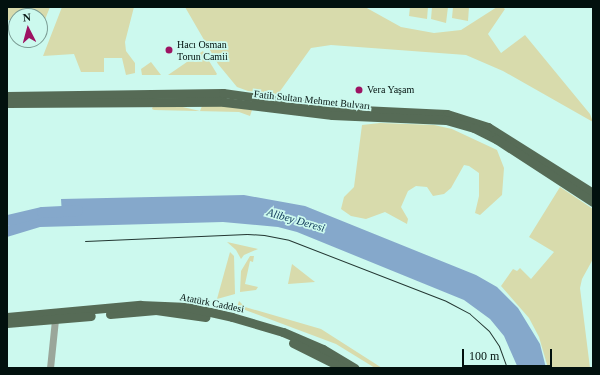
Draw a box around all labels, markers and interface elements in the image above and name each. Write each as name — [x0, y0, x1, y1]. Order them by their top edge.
north arrow — [8, 8, 48, 48]
text: N — [22, 11, 31, 23]
place label: Hacı Osman Torun Camii — [177, 38, 228, 62]
marker: Hacı Osman Torun Camii — [164, 45, 174, 55]
place label: Vera Yaşam — [367, 84, 415, 96]
marker: Vera Yaşam — [354, 85, 364, 95]
street label: Fatih Sultan Mehmet Bulvarı — [253, 88, 371, 112]
water label: Alibey Deresi — [265, 205, 327, 235]
street label: Atatürk Caddesi — [179, 291, 245, 315]
scale bar — [464, 341, 554, 367]
text: 100 m — [469, 349, 499, 363]

